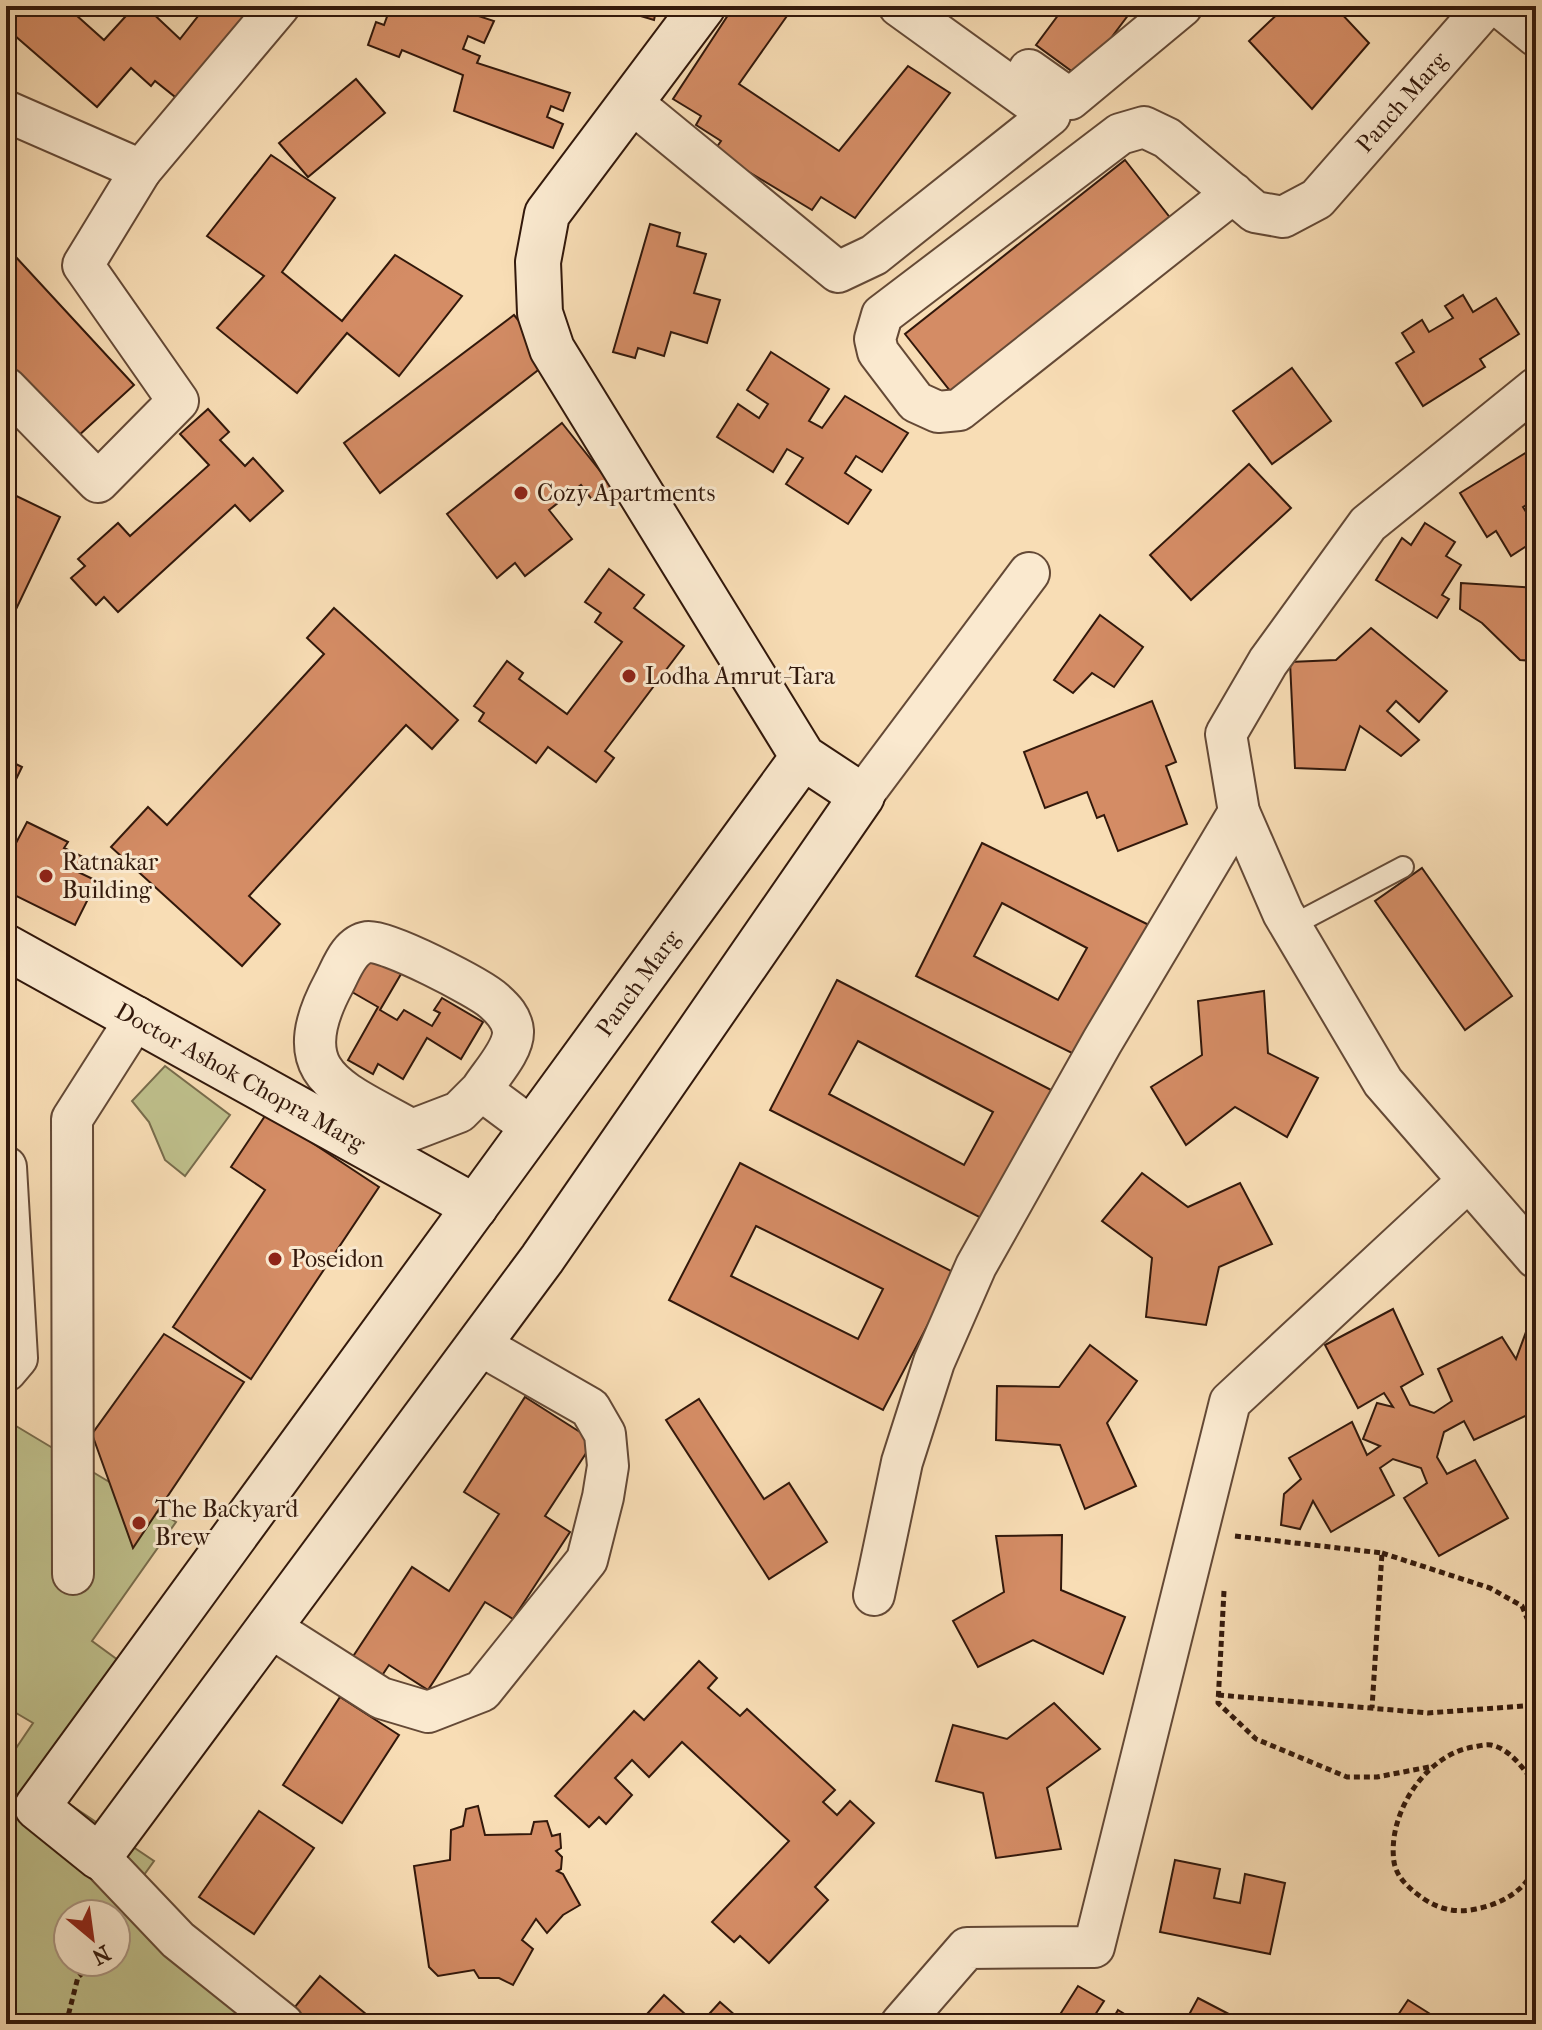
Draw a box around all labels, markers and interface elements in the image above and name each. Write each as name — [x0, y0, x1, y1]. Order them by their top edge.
street label: Panch Marg — [1350, 45, 1454, 158]
place label: Cozy Apartments — [537, 479, 715, 507]
marker: Cozy Apartments — [512, 484, 530, 502]
place label: Lodha Amrut-Tara — [645, 662, 836, 690]
marker: Lodha Amrut-Tara — [620, 667, 638, 685]
place label: Ratnakar Building — [62, 848, 159, 904]
marker: Ratnakar Building — [37, 867, 55, 885]
street label: Panch Marg — [590, 924, 687, 1042]
street label: Doctor Ashok Chopra Marg — [111, 996, 371, 1158]
place label: Poseidon — [291, 1245, 384, 1273]
marker: Poseidon — [266, 1250, 284, 1268]
place label: The Backyard Brew — [155, 1495, 299, 1551]
marker: The Backyard Brew — [130, 1514, 148, 1532]
north arrow — [52, 1898, 132, 1978]
text: N — [87, 1939, 115, 1970]

